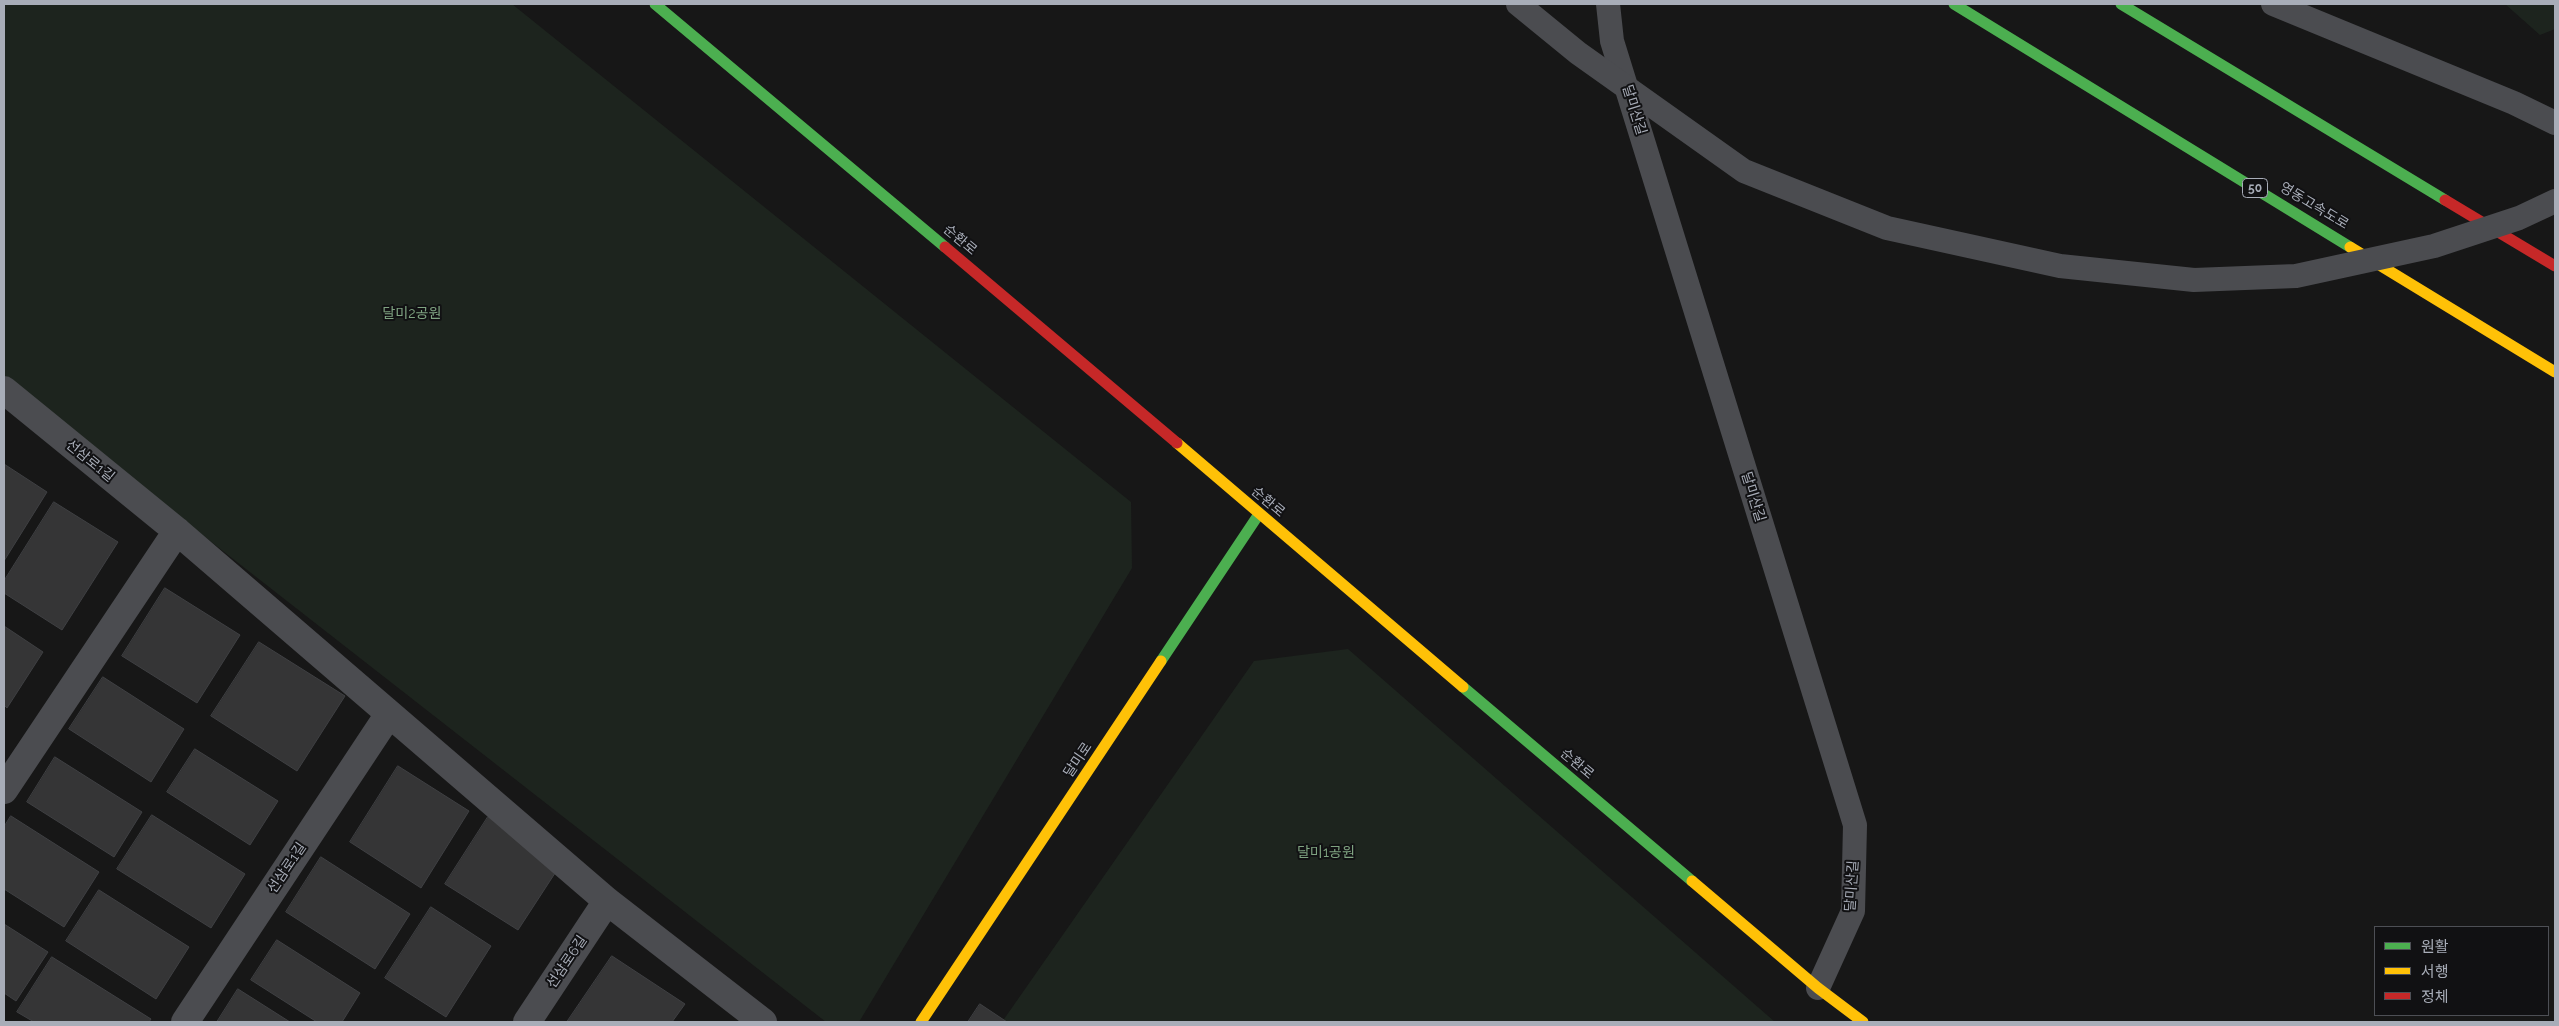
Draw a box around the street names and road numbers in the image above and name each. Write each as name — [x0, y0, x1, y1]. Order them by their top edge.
street label: 달미산길 — [1618, 83, 1650, 137]
road number: 50 — [2242, 178, 2268, 198]
street label: 영동고속도로 — [2277, 179, 2351, 233]
street label: 순환로 — [940, 221, 980, 259]
street label: 선삼로1길 — [62, 436, 118, 486]
street label: 달미산길 — [1737, 470, 1769, 524]
street label: 순환로 — [1248, 483, 1288, 521]
street label: 달미로 — [1060, 739, 1096, 781]
street label: 순환로 — [1557, 745, 1597, 783]
street label: 선삼로1길 — [264, 839, 310, 897]
street label: 달미산길 — [1842, 860, 1862, 912]
street label: 선삼로6길 — [543, 932, 591, 992]

